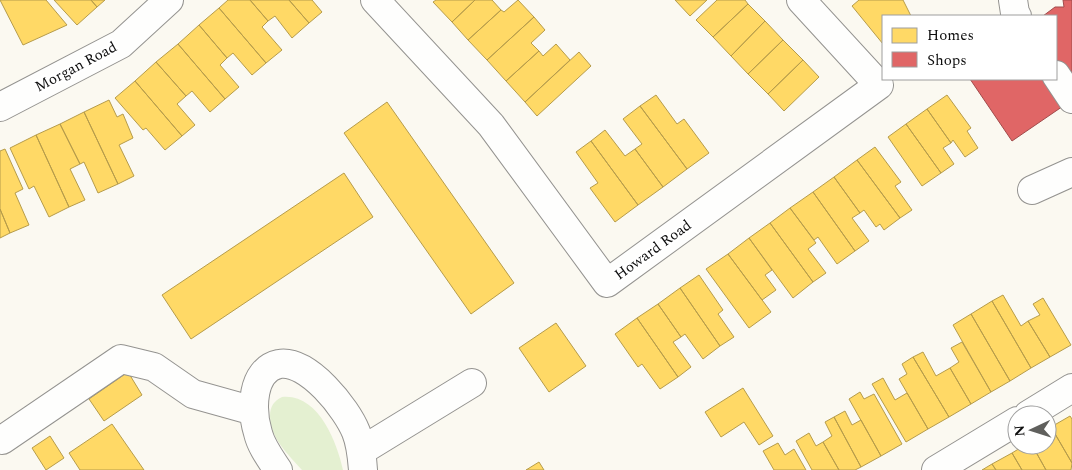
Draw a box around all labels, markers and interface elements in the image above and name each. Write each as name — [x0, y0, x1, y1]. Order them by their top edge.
legend — [882, 15, 1057, 80]
text: Homes — [927, 24, 974, 47]
street label: Morgan Road — [31, 36, 121, 98]
text: Shops — [927, 49, 967, 72]
street label: Howard Road — [610, 214, 696, 286]
north arrow — [1007, 405, 1057, 455]
text: N — [1009, 424, 1030, 437]

